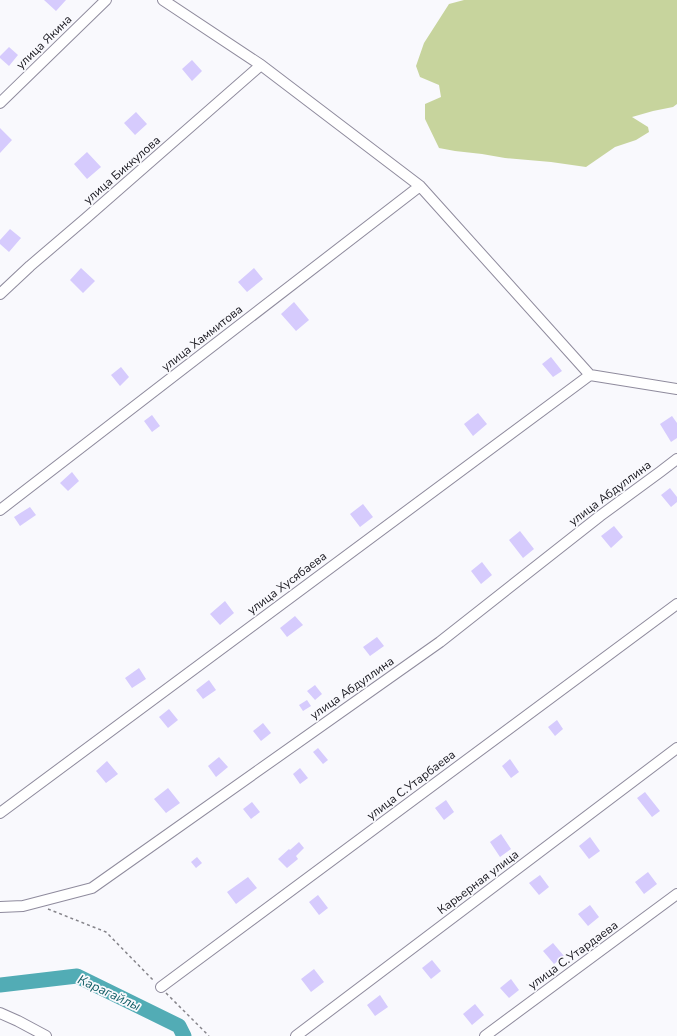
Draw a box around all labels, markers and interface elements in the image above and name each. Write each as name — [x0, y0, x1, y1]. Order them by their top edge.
street label: улица Якина — [13, 11, 75, 73]
street label: улица Биккулова — [80, 132, 164, 208]
street label: улица Хаммитова — [158, 301, 246, 375]
street label: улица Абдуллина — [566, 457, 654, 529]
street label: улица Хусябаева — [244, 548, 330, 618]
street label: улица Абдуллина — [307, 653, 397, 723]
street label: улица С.Утарбаева — [364, 746, 458, 824]
street label: Карьерная улица — [434, 846, 522, 918]
street label: улица С.Утардаева — [525, 917, 621, 993]
water label: Карагайлы — [75, 971, 143, 1015]

